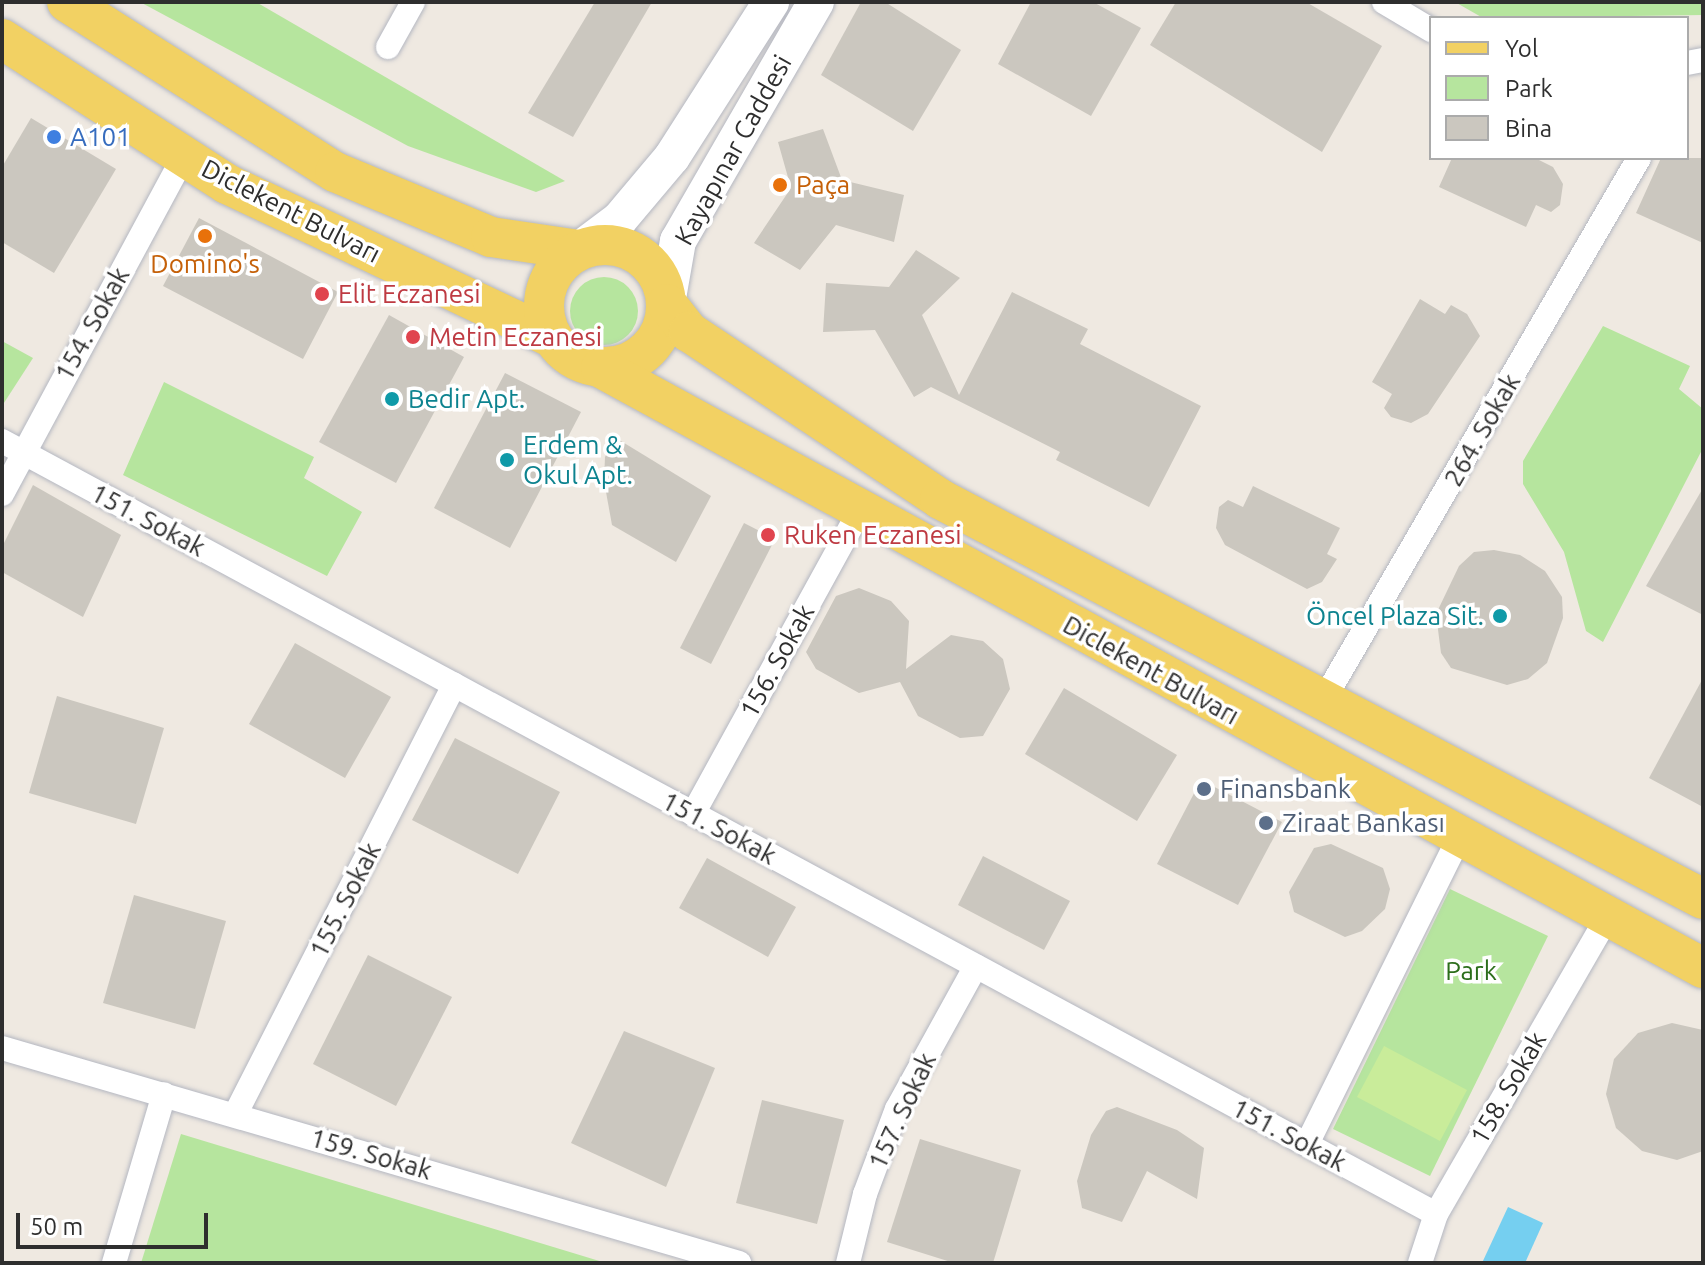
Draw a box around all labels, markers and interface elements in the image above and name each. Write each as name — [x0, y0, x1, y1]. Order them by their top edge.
legend — [1429, 16, 1689, 160]
text: Yol — [1505, 35, 1538, 62]
street label: Kayapınar Caddesi — [668, 50, 798, 250]
text: Park — [1505, 75, 1553, 102]
text: Bina — [1505, 115, 1552, 142]
place label: A101 — [70, 121, 131, 153]
marker: A101 — [45, 128, 63, 146]
street label: Diclekent Bulvarı — [196, 153, 386, 269]
place label: Paça — [796, 169, 850, 201]
marker: Paça — [771, 176, 789, 194]
marker: Domino's — [196, 227, 214, 245]
place label: Domino's — [150, 248, 260, 280]
street label: 154. Sokak — [48, 262, 136, 386]
place label: Elit Eczanesi — [338, 278, 481, 310]
marker: Elit Eczanesi — [313, 285, 331, 303]
place label: Metin Eczanesi — [429, 321, 602, 353]
marker: Metin Eczanesi — [404, 328, 422, 346]
street label: 264. Sokak — [1437, 368, 1527, 492]
place label: Bedir Apt. — [408, 383, 525, 415]
marker: Bedir Apt. — [383, 390, 401, 408]
place label: Erdem & Okul Apt. — [523, 429, 633, 490]
marker: Erdem & Okul Apt. — [498, 451, 516, 469]
street label: 151. Sokak — [86, 477, 210, 563]
place label: Ruken Eczanesi — [784, 519, 962, 551]
marker: Ruken Eczanesi — [759, 526, 777, 544]
street label: 156. Sokak — [733, 599, 821, 723]
place label: Öncel Plaza Sit. — [1306, 600, 1484, 632]
marker: Öncel Plaza Sit. — [1491, 607, 1509, 625]
street label: Diclekent Bulvarı — [1058, 609, 1244, 731]
place label: Finansbank — [1220, 773, 1351, 805]
marker: Finansbank — [1195, 780, 1213, 798]
street label: 151. Sokak — [657, 785, 781, 871]
place label: Ziraat Bankası — [1282, 807, 1445, 839]
marker: Ziraat Bankası — [1257, 814, 1275, 832]
street label: 155. Sokak — [303, 837, 387, 963]
park label: Park — [1445, 955, 1497, 987]
street label: 158. Sokak — [1463, 1026, 1553, 1150]
street label: 157. Sokak — [861, 1048, 943, 1174]
street label: 151. Sokak — [1227, 1092, 1351, 1178]
street label: 159. Sokak — [307, 1122, 435, 1186]
scale bar — [20, 1197, 212, 1247]
text: 50 m — [30, 1213, 83, 1240]

